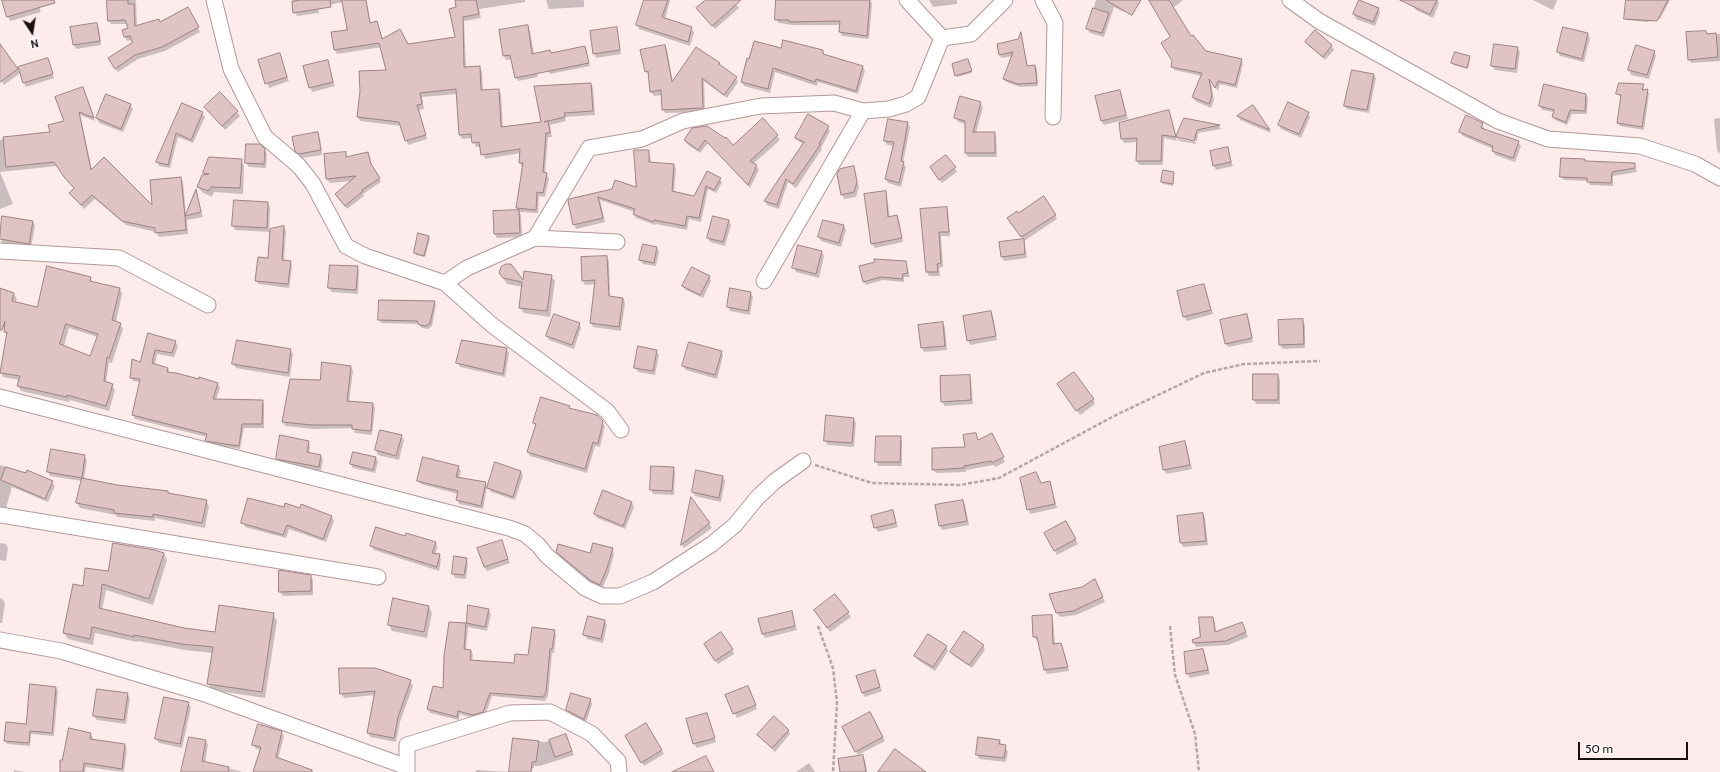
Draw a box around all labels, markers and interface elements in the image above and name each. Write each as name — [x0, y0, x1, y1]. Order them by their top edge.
north arrow — [12, 12, 52, 52]
text: N — [29, 36, 40, 51]
scale bar — [1580, 734, 1690, 760]
text: 50 m — [1585, 741, 1613, 756]

